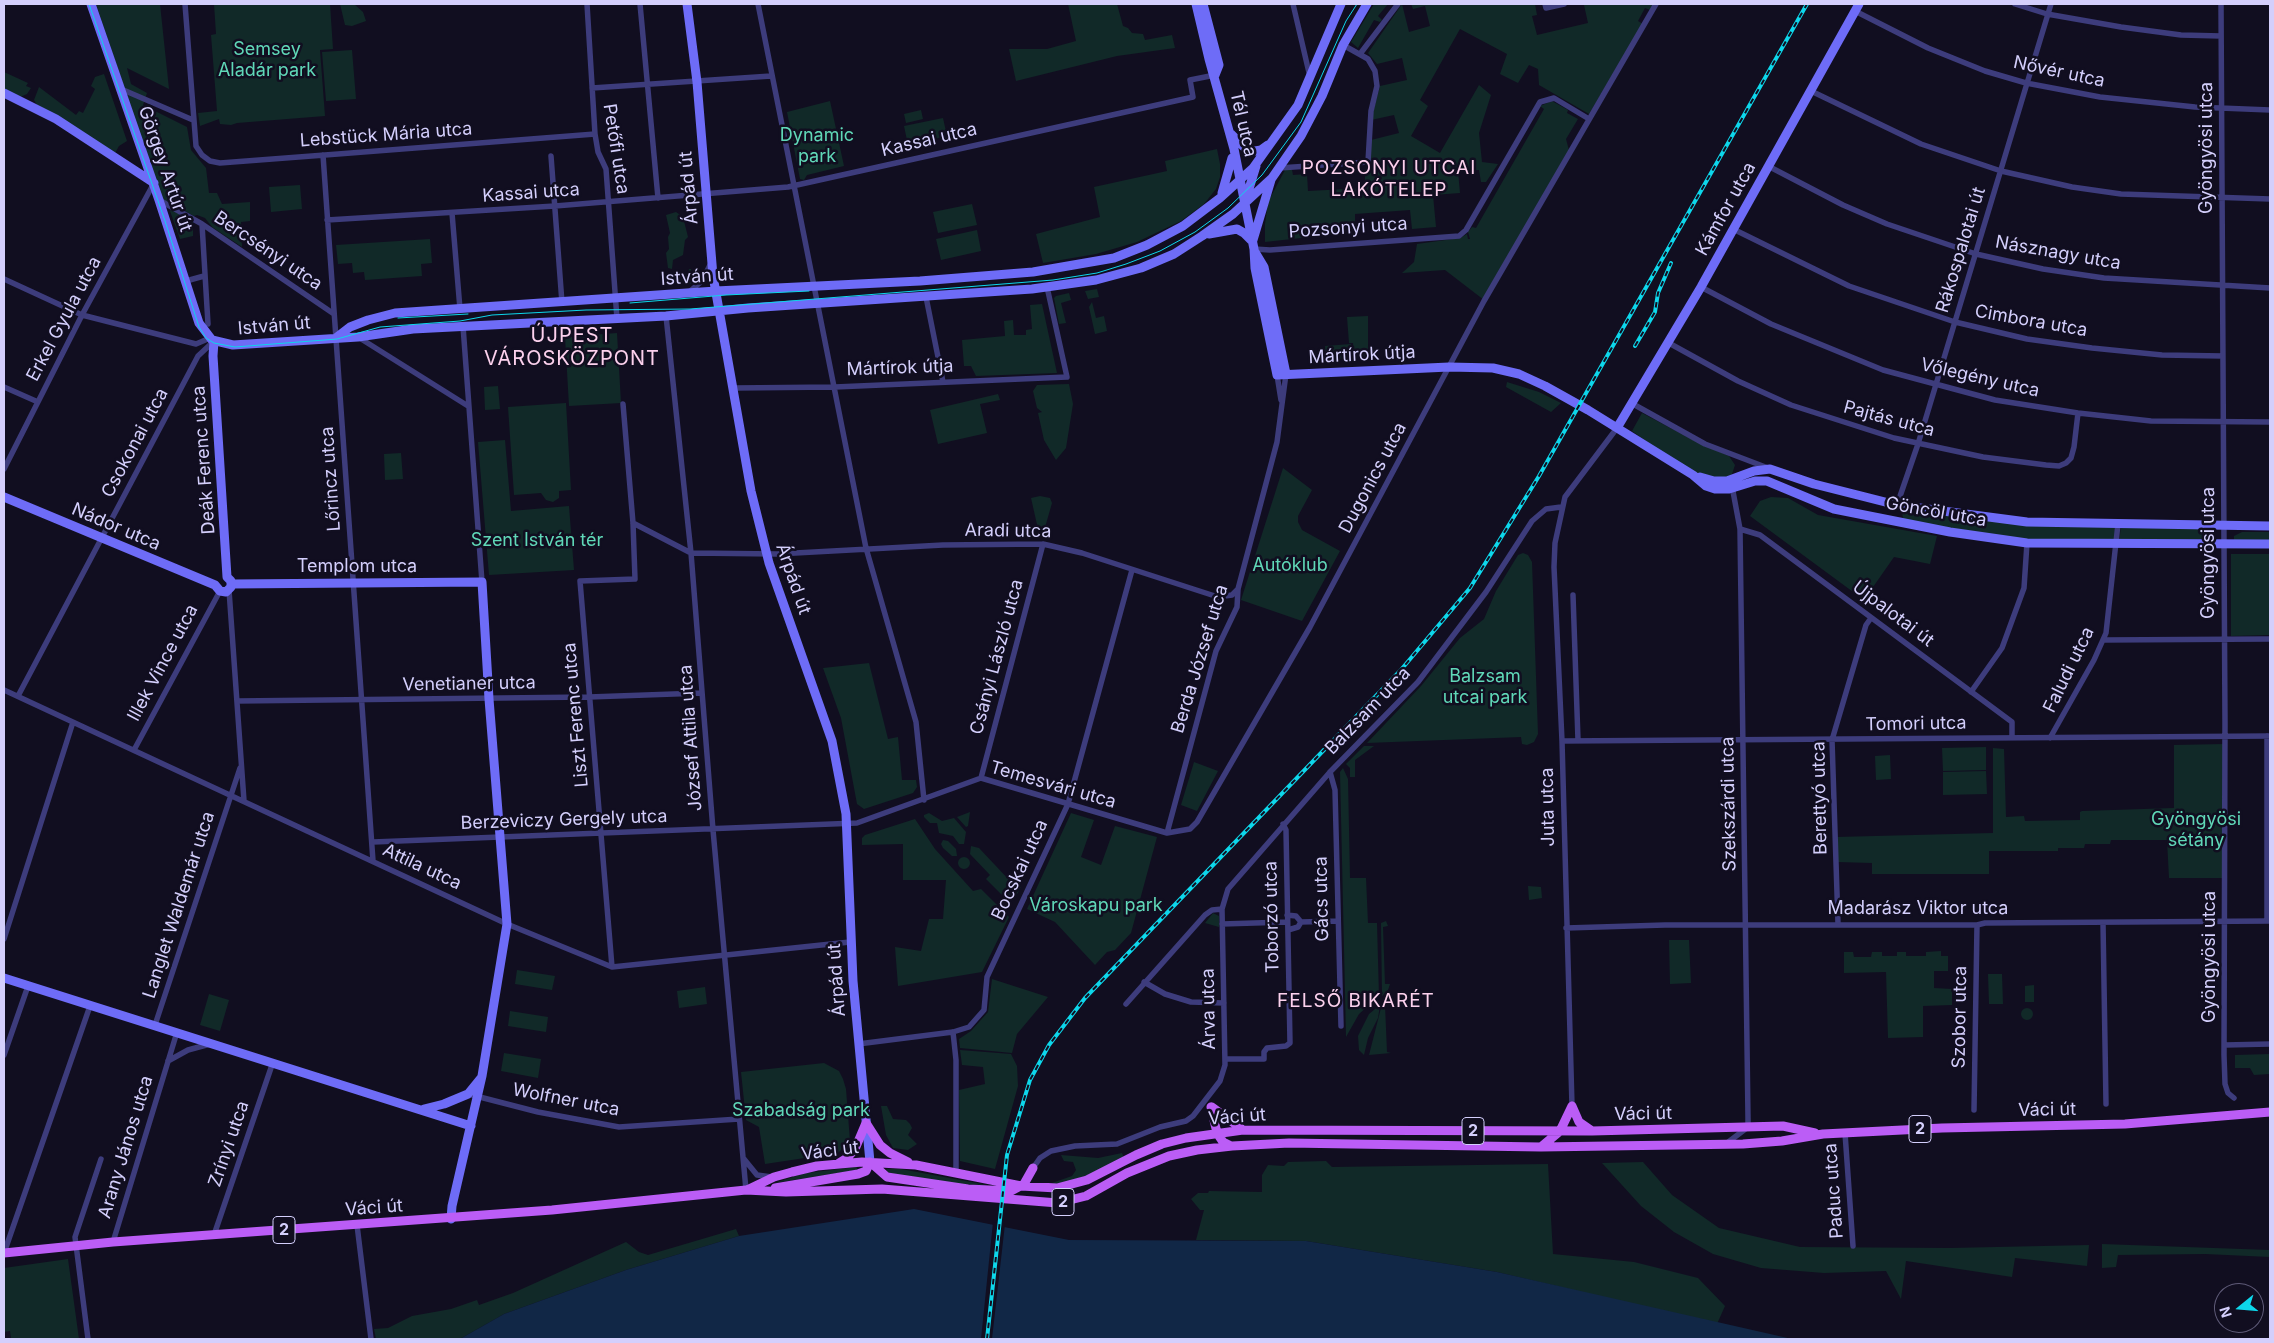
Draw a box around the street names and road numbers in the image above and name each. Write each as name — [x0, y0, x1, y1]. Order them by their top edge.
street label: Nővér utca — [2011, 52, 2107, 92]
street label: Gyöngyösi utca — [2196, 82, 2218, 214]
street label: Tél utca — [1225, 89, 1261, 159]
street label: Petőfi utca — [598, 102, 634, 196]
street label: Görgey Artúr út — [133, 103, 197, 235]
street label: Lebstück Mária utca — [299, 118, 473, 152]
street label: Kassai utca — [879, 118, 979, 162]
street label: Árpád út — [675, 150, 703, 226]
street label: Kámfor utca — [1691, 158, 1761, 260]
street label: Kassai utca — [482, 179, 580, 207]
street label: Rákospalotai út — [1932, 185, 1990, 315]
street label: Bercsényi utca — [210, 207, 326, 295]
street label: Pozsonyi utca — [1288, 213, 1408, 243]
street label: Násznagy utca — [1994, 231, 2122, 275]
street label: Erkel Gyula utca — [22, 253, 106, 385]
street label: István út — [660, 264, 734, 290]
street label: Cimbora utca — [1973, 300, 2089, 342]
street label: István út — [237, 312, 311, 340]
street label: Mártírok útja — [1308, 341, 1416, 369]
street label: Vőlegény utca — [1919, 354, 2041, 402]
street label: Mártírok útja — [846, 355, 954, 381]
street label: Csokonai utca — [97, 385, 173, 501]
street label: Deák Ferenc utca — [188, 385, 220, 535]
street label: Pajtás utca — [1841, 396, 1937, 442]
street label: Dugonics utca — [1335, 419, 1411, 537]
street label: Lőrincz utca — [317, 426, 345, 532]
street label: Gyöngyösi utca — [2198, 487, 2220, 619]
street label: Göncöl utca — [1884, 492, 1988, 532]
street label: Nádor utca — [68, 499, 164, 555]
street label: Aradi utca — [964, 519, 1052, 543]
street label: Árpád út — [771, 541, 815, 617]
street label: Templom utca — [297, 556, 417, 578]
street label: Újpalotai út — [1848, 576, 1938, 652]
street label: Csányi László utca — [966, 577, 1028, 737]
street label: Berda József utca — [1167, 582, 1233, 736]
street label: Illek Vince utca — [123, 601, 203, 725]
street label: Faludi utca — [2039, 624, 2099, 716]
street label: Liszt Ferenc utca — [559, 642, 593, 788]
street label: Balzsam utca — [1321, 663, 1415, 759]
street label: József Attila utca — [675, 664, 707, 812]
street label: Venetianer utca — [402, 672, 536, 696]
street label: Tomori utca — [1865, 712, 1967, 736]
street label: Szekszárdi utca — [1717, 736, 1741, 872]
street label: Berettyó utca — [1808, 741, 1832, 855]
street label: Temesvári utca — [988, 757, 1118, 813]
street label: Juta utca — [1537, 767, 1559, 847]
street label: Berzeviczy Gergely utca — [460, 806, 668, 834]
street label: Langlet Waldemár utca — [139, 809, 219, 1001]
street label: Bocskai utca — [987, 816, 1053, 924]
street label: Attila utca — [379, 839, 465, 895]
street label: Gács utca — [1310, 856, 1334, 942]
street label: Toborzó utca — [1260, 861, 1284, 973]
street label: Gyöngyösi utca — [2199, 891, 2221, 1023]
street label: Madarász Viktor utca — [1828, 898, 2008, 920]
street label: Árpád út — [824, 943, 850, 1017]
street label: Szobor utca — [1948, 966, 1972, 1068]
street label: Árva utca — [1197, 968, 1221, 1050]
street label: Arany János utca — [94, 1073, 158, 1221]
street label: Wolfner utca — [511, 1079, 621, 1121]
street label: Zrínyi utca — [204, 1098, 254, 1190]
street label: Váci út — [2018, 1099, 2076, 1121]
street label: Váci út — [1614, 1103, 1672, 1125]
street label: Váci út — [1207, 1104, 1267, 1130]
road number: 2 — [1909, 1116, 1931, 1142]
road number: 2 — [1462, 1118, 1484, 1144]
street label: Váci út — [800, 1137, 860, 1165]
street label: Paduc utca — [1820, 1143, 1848, 1239]
road number: 2 — [1052, 1188, 1074, 1216]
street label: Váci út — [344, 1195, 404, 1221]
road number: 2 — [273, 1216, 295, 1244]

